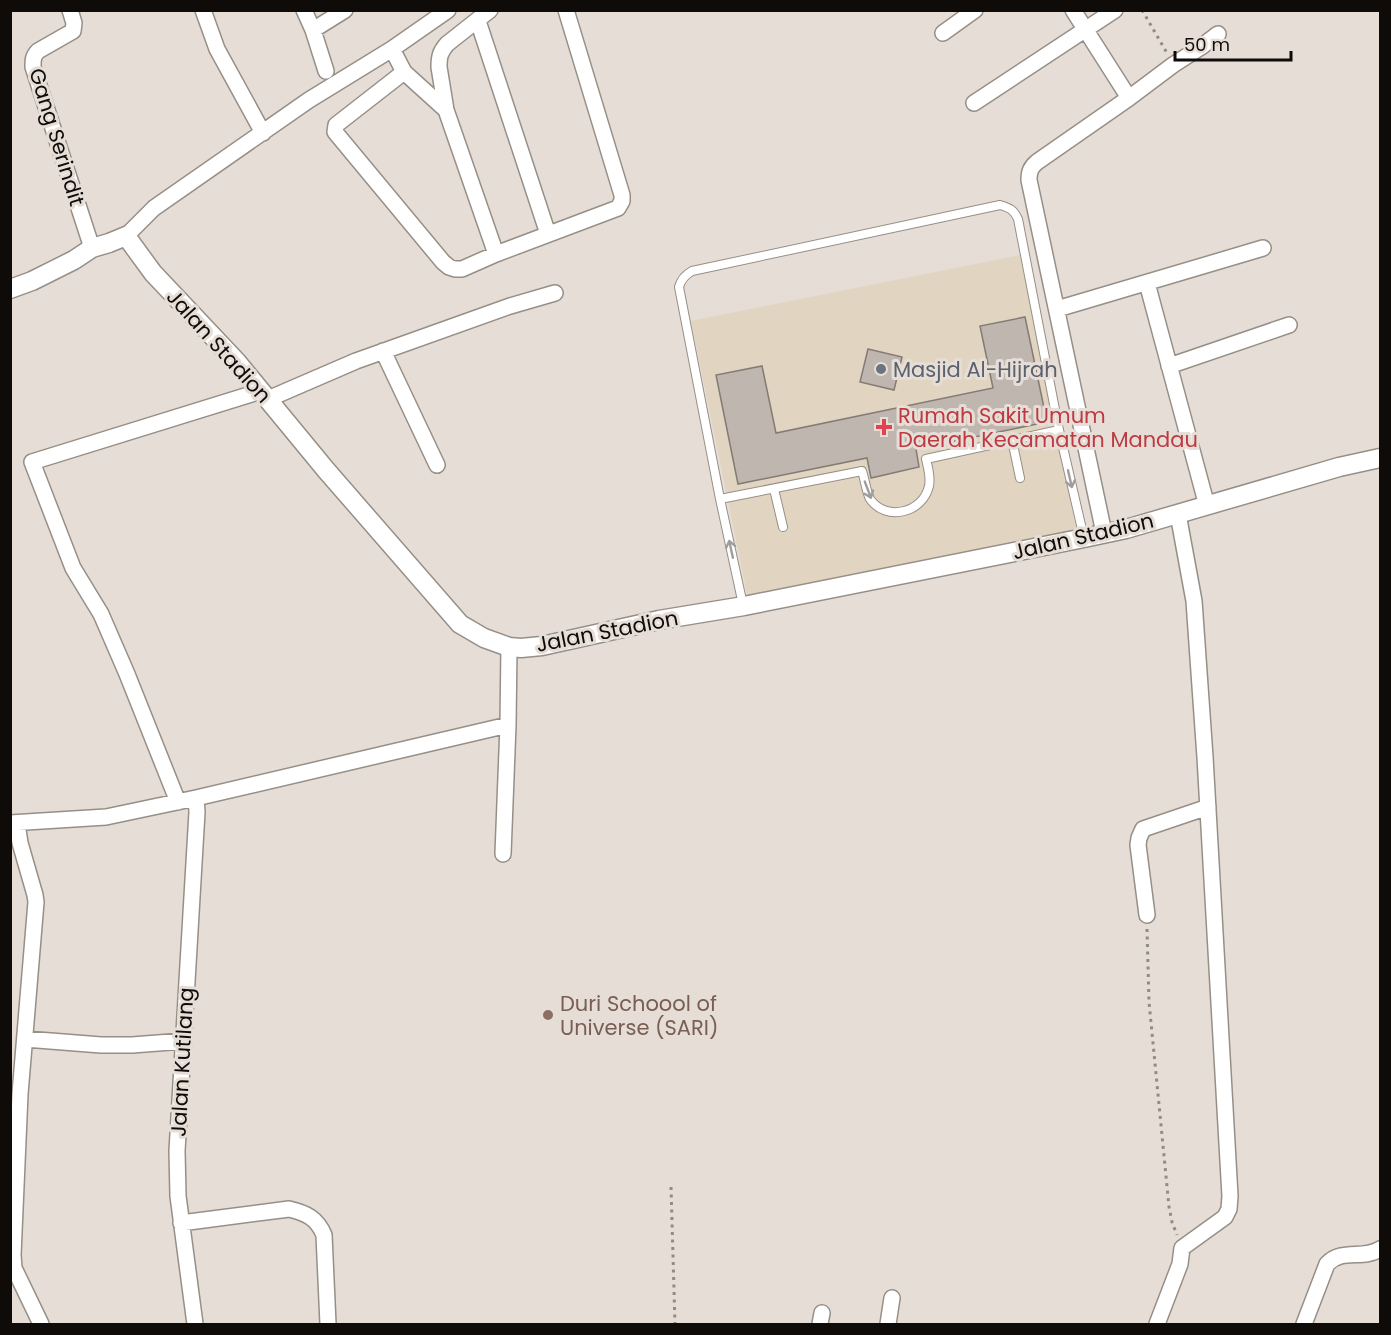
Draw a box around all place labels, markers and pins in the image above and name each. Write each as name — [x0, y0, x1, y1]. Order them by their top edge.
place label: Masjid Al-Hijrah — [893, 355, 1058, 384]
marker: Masjid Al-Hijrah — [874, 362, 888, 376]
place label: Rumah Sakit Umum Daerah Kecamatan Mandau — [898, 401, 1198, 454]
marker: Rumah Sakit Umum Daerah Kecamatan Mandau — [875, 418, 893, 436]
place label: Duri Schoool of Universe (SARI) — [560, 989, 719, 1042]
marker: Duri Schoool of Universe (SARI) — [541, 1008, 555, 1022]

